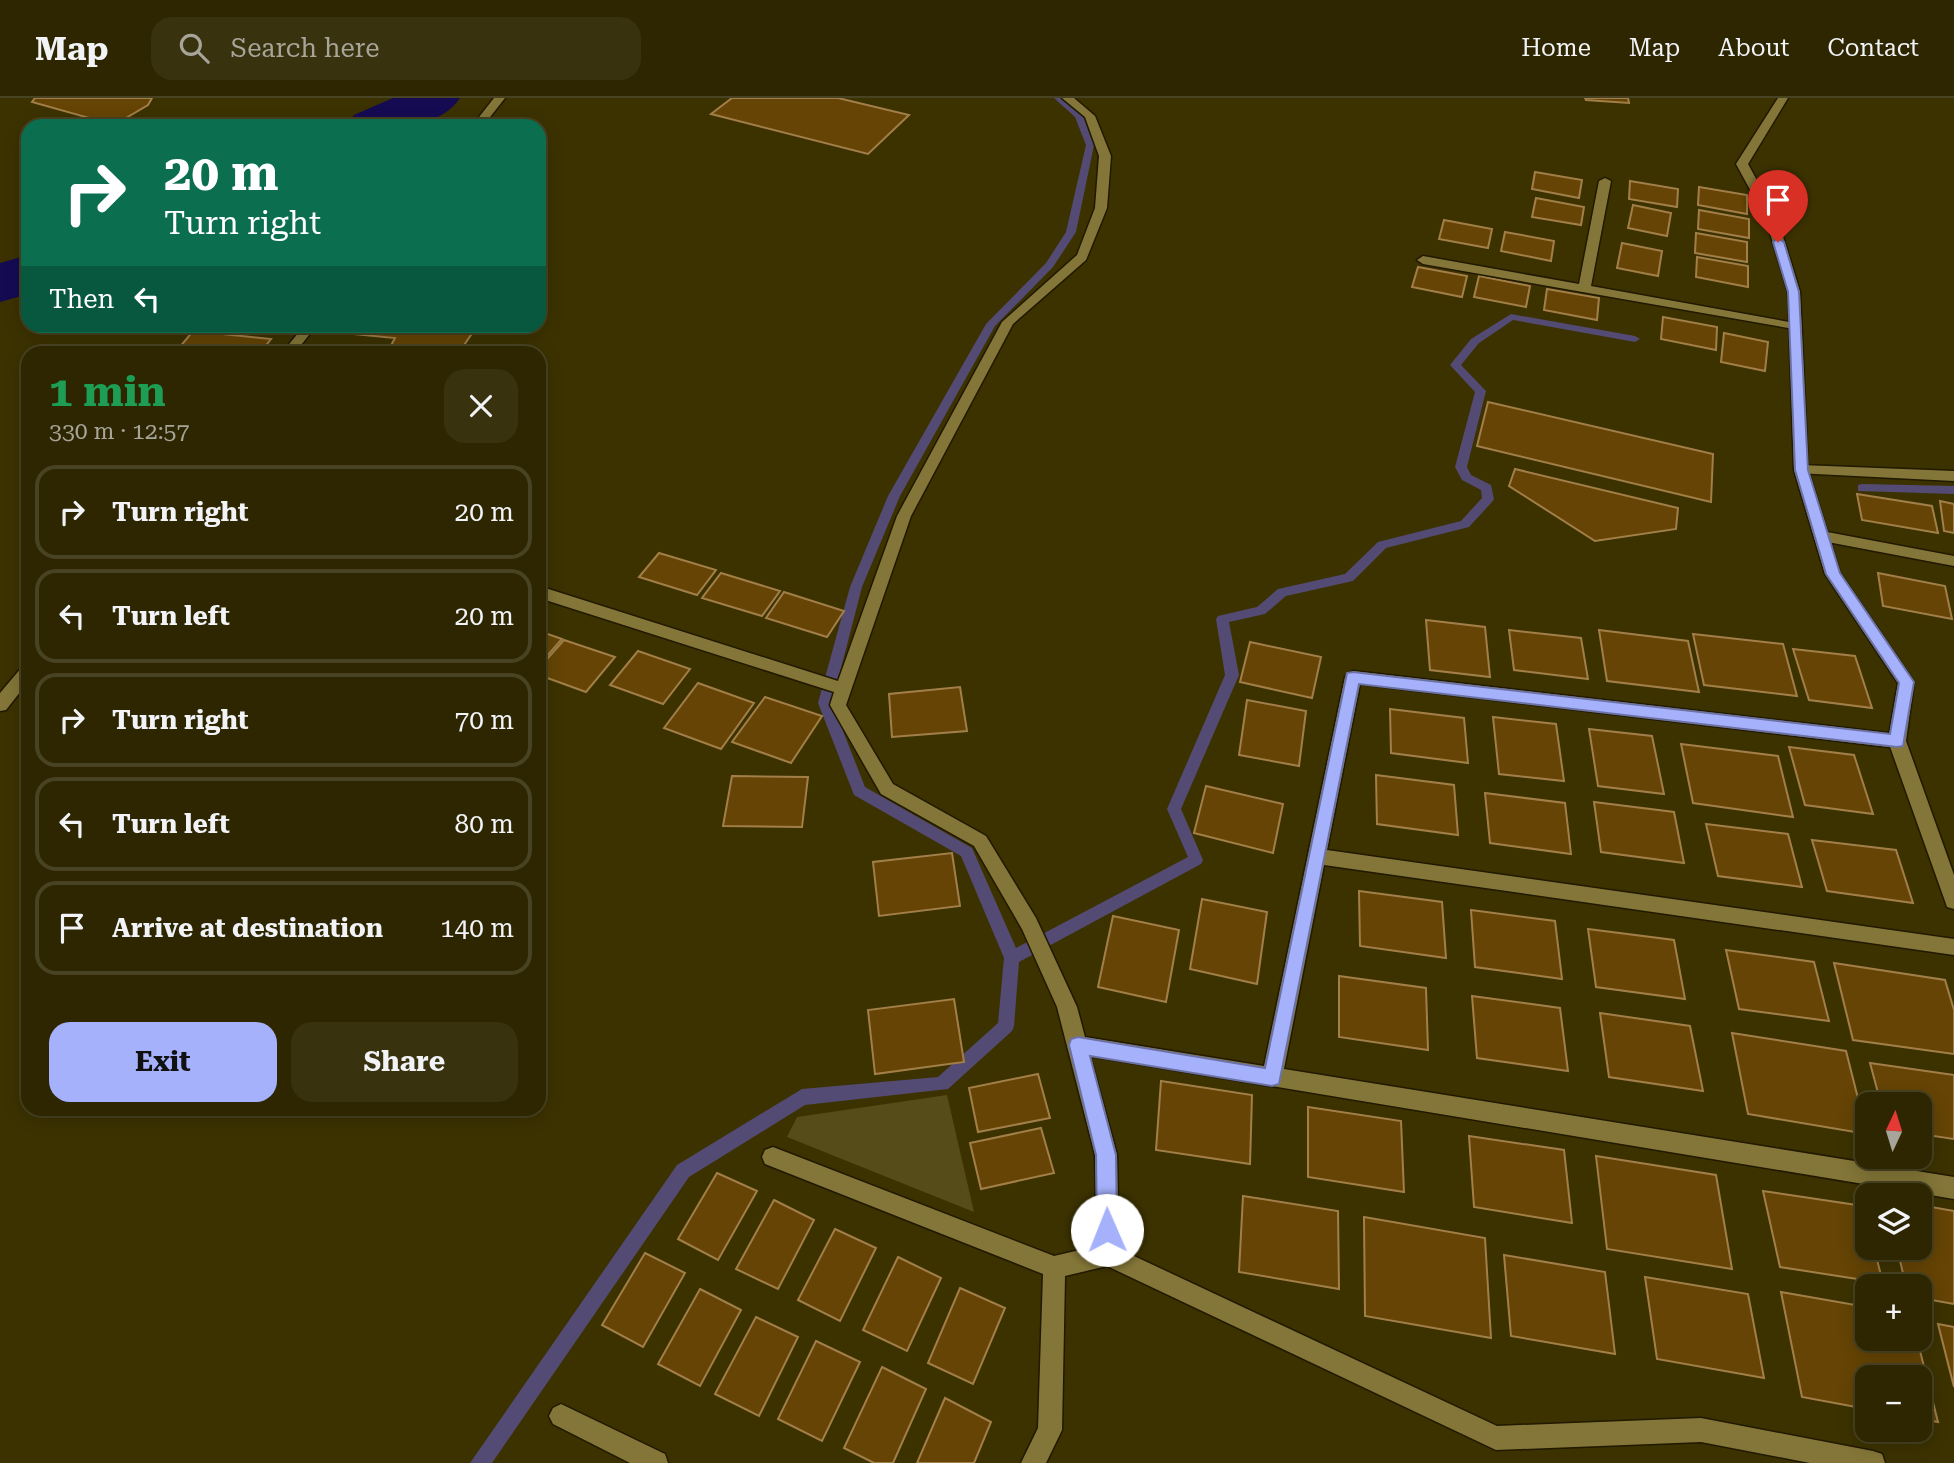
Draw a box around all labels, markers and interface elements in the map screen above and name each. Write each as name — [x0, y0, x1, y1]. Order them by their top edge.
search box — [151, 17, 641, 80]
text: Map — [35, 29, 109, 68]
icon: search — [175, 29, 213, 67]
text: Search here — [231, 33, 380, 63]
text: Home — [1521, 34, 1591, 62]
text: Map — [1629, 34, 1680, 62]
text: About — [1718, 34, 1789, 62]
text: Contact — [1827, 34, 1919, 62]
text: 20 m — [164, 145, 279, 202]
icon: right — [49, 147, 140, 238]
pin — [1748, 170, 1808, 242]
icon: arrive — [1759, 181, 1797, 219]
text: Turn right — [164, 204, 321, 242]
icon: left — [128, 280, 166, 318]
text: Then — [49, 284, 114, 314]
text: 1 min — [49, 367, 166, 416]
button: close — [444, 369, 518, 443]
text: 330 m · 12:57 — [49, 418, 189, 445]
icon: right — [53, 493, 91, 531]
text: Turn right — [112, 497, 248, 527]
text: 20 m — [455, 497, 514, 527]
icon: left — [53, 597, 91, 635]
text: Turn left — [112, 601, 230, 631]
text: 20 m — [455, 601, 514, 631]
icon: right — [53, 701, 91, 739]
text: Turn right — [112, 705, 248, 735]
text: 70 m — [455, 705, 514, 735]
icon: left — [53, 805, 91, 843]
text: Turn left — [112, 809, 230, 839]
text: 80 m — [455, 809, 514, 839]
icon: arrive — [53, 909, 91, 947]
text: Arrive at destination — [112, 913, 383, 943]
text: 140 m — [440, 913, 514, 943]
button: Exit — [49, 1022, 277, 1102]
button: Share — [291, 1022, 518, 1102]
north arrow — [1855, 1092, 1932, 1169]
map controls — [1855, 1092, 1932, 1442]
button: layers — [1855, 1183, 1932, 1260]
position arrow — [1070, 1193, 1144, 1267]
button: + — [1855, 1274, 1932, 1351]
button: − — [1855, 1365, 1932, 1442]

